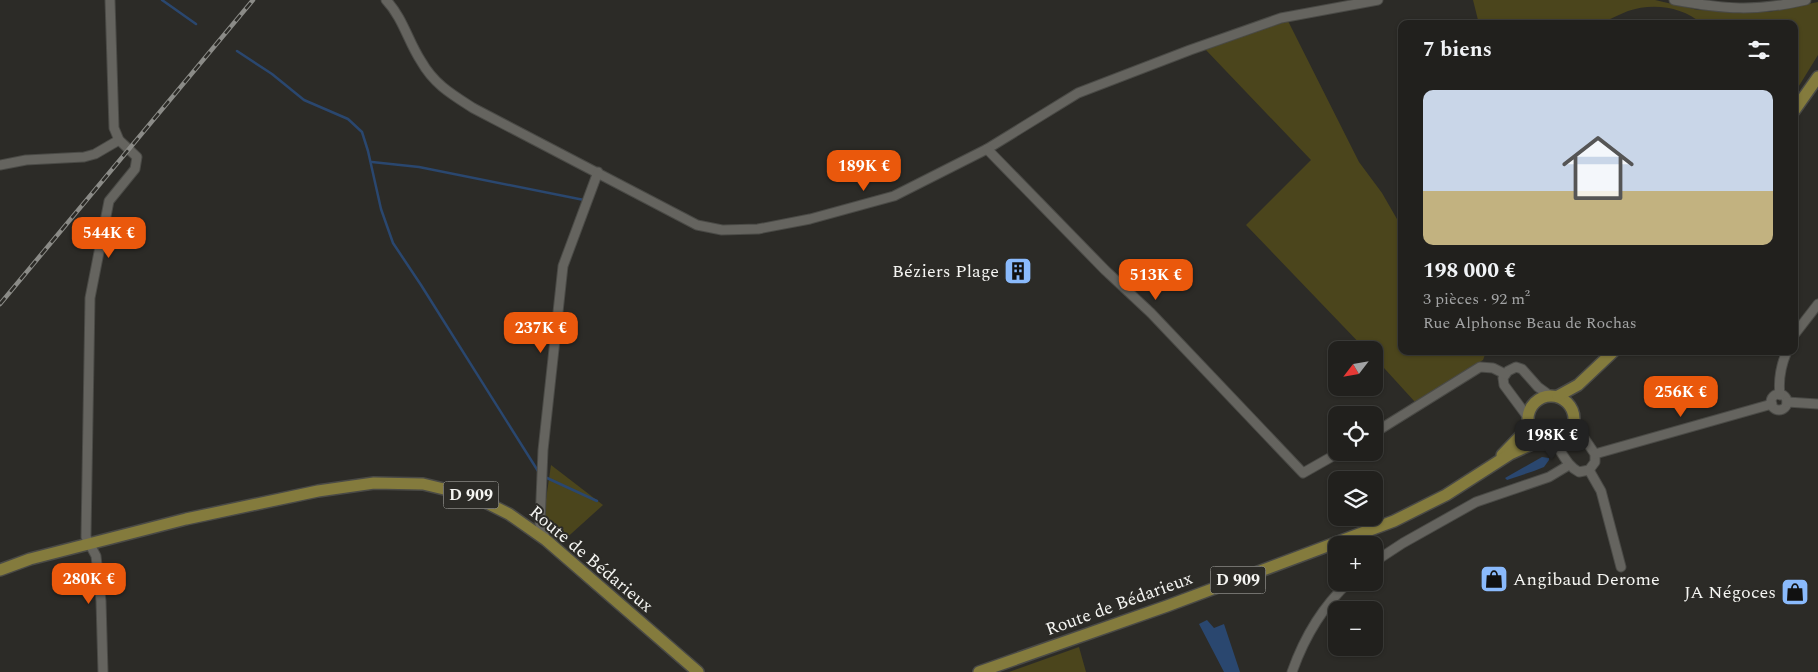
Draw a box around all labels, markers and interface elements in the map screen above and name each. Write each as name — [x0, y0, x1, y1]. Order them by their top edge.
text: 7 biens — [1423, 34, 1492, 66]
icon: filters — [1745, 36, 1773, 64]
icon: home — [1553, 123, 1643, 213]
pin: 189K € — [823, 150, 905, 192]
text: 189K € — [838, 154, 890, 178]
pin: 544K € — [68, 216, 150, 259]
text: 544K € — [83, 221, 135, 245]
text: 198 000 € — [1423, 255, 1516, 287]
building icon: Béziers Plage — [1003, 256, 1033, 286]
place label: Béziers Plage — [892, 258, 999, 285]
pin: 513K € — [1115, 258, 1197, 301]
text: 513K € — [1130, 263, 1182, 287]
text: 3 pièces · 92 m² — [1423, 287, 1530, 311]
text: Rue Alphonse Beau de Rochas — [1423, 311, 1637, 335]
pin: 237K € — [500, 312, 582, 354]
text: 237K € — [515, 316, 567, 340]
north arrow — [1328, 341, 1382, 396]
map controls — [1328, 341, 1383, 656]
pin: 256K € — [1640, 376, 1722, 418]
text: 256K € — [1655, 380, 1707, 404]
button: locate — [1328, 406, 1383, 461]
pin: 198K € — [1511, 418, 1593, 461]
text: 198K € — [1526, 423, 1578, 447]
button: layers — [1328, 471, 1383, 526]
road number: D 909 — [444, 482, 498, 508]
street label: Route de Bédarieux — [523, 499, 659, 619]
button: + — [1328, 536, 1383, 591]
pin: 280K € — [48, 562, 130, 605]
shop icon: Angibaud Derome — [1479, 564, 1509, 594]
street label: Route de Bédarieux — [1042, 565, 1196, 643]
road number: D 909 — [1210, 566, 1266, 594]
place label: Angibaud Derome — [1513, 566, 1660, 593]
text: 280K € — [63, 567, 115, 591]
shop icon: JA Négoces — [1780, 577, 1810, 607]
place label: JA Négoces — [1684, 579, 1776, 606]
button: − — [1328, 601, 1383, 656]

